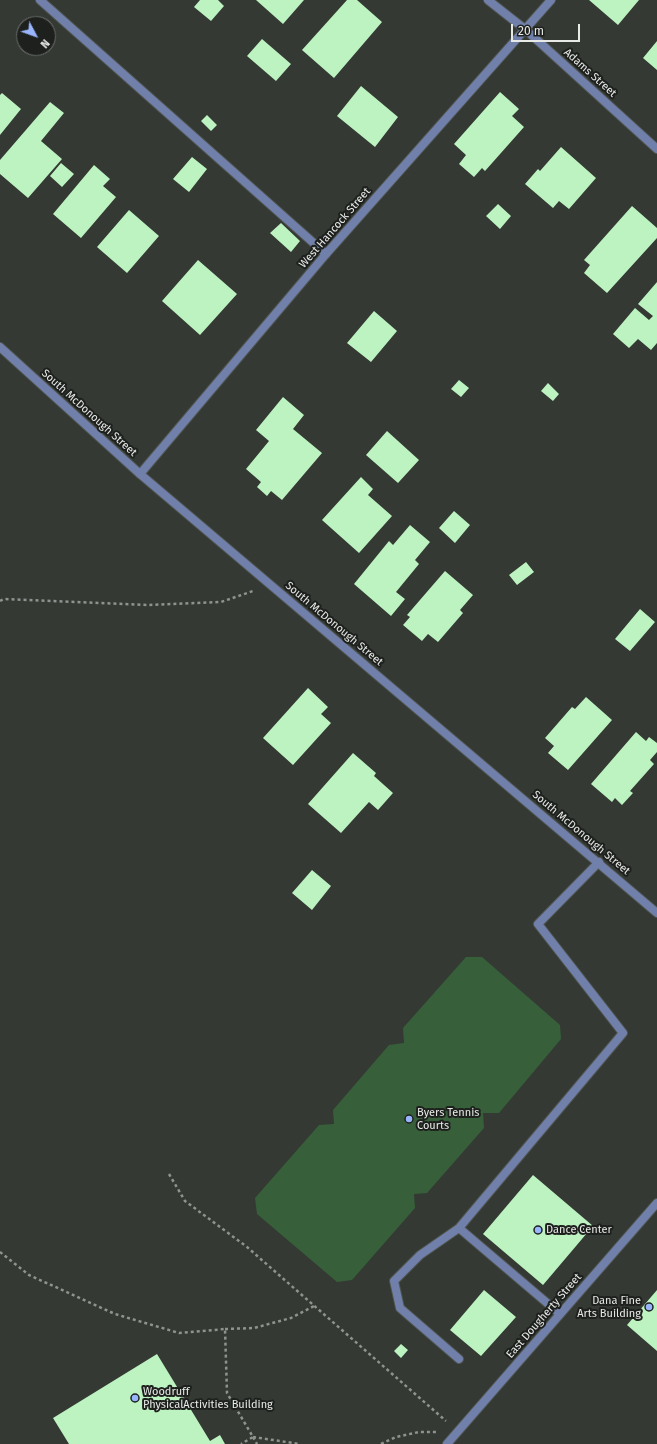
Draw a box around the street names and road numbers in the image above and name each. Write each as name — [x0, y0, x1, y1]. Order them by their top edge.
street label: Adams Street — [561, 46, 619, 100]
street label: West Hancock Street — [297, 185, 373, 271]
street label: South McDonough Street — [39, 367, 139, 459]
street label: South McDonough Street — [282, 579, 386, 669]
street label: South McDonough Street — [529, 788, 633, 878]
street label: East Dougherty Street — [504, 1271, 584, 1361]

